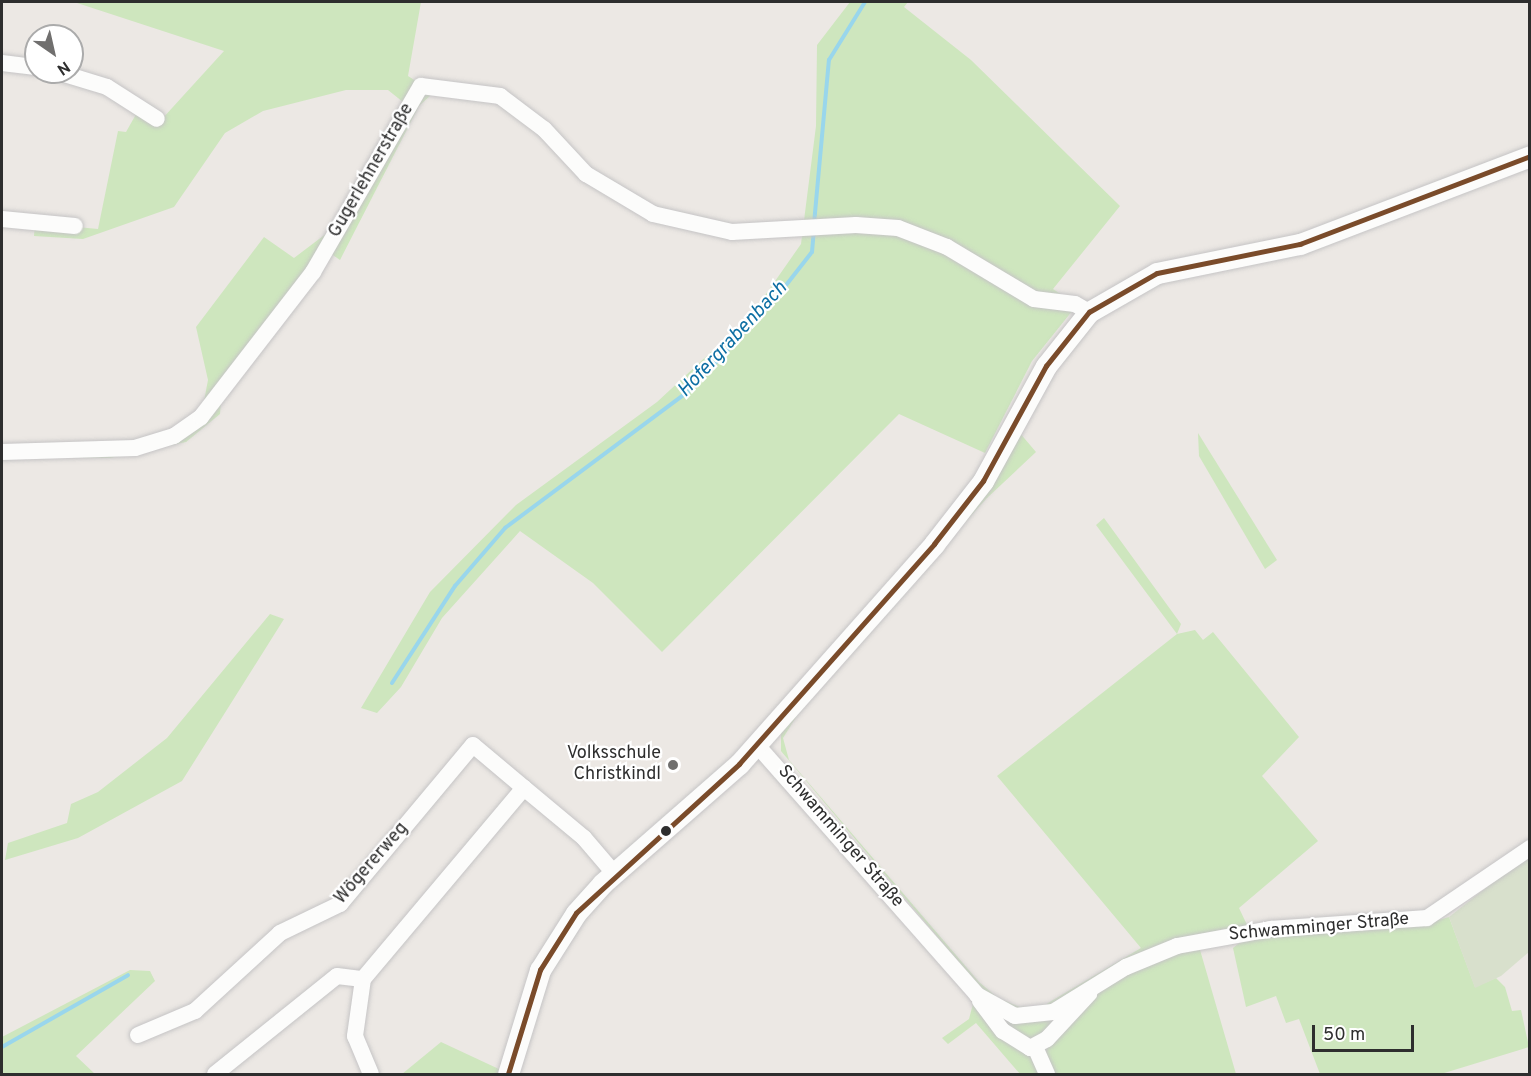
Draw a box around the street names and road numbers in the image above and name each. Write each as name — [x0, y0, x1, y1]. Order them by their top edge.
street label: Gugerlehnerstraße — [325, 100, 419, 242]
street label: Schwamminger Straße — [772, 762, 908, 912]
street label: Wögererweg — [331, 819, 413, 909]
street label: Schwamminger Straße — [1228, 909, 1410, 947]

